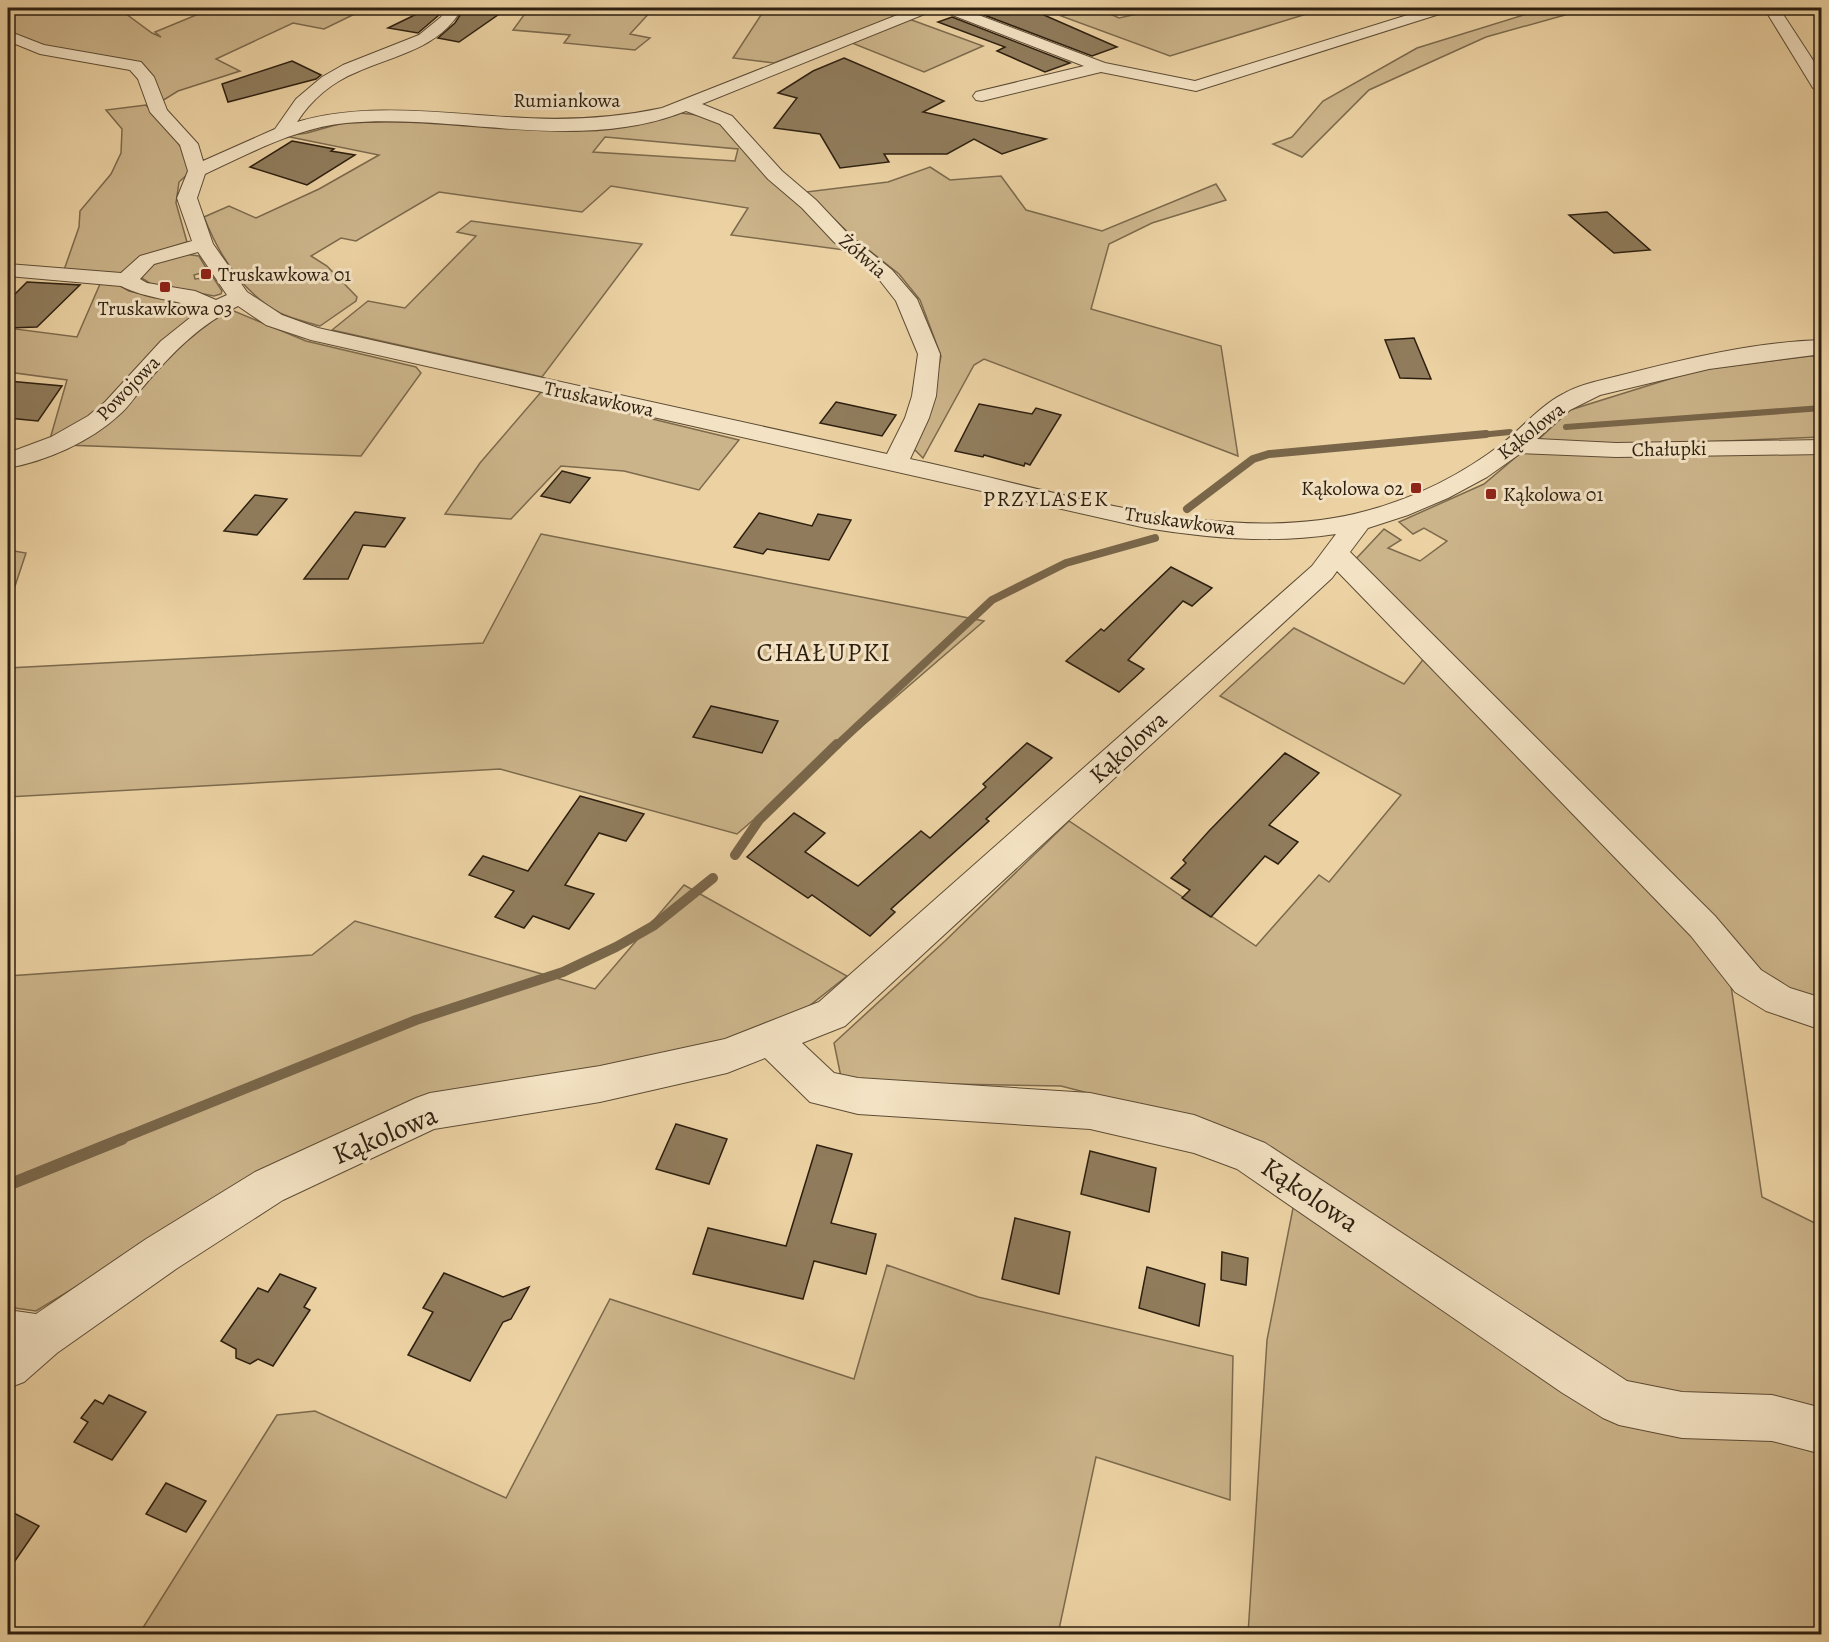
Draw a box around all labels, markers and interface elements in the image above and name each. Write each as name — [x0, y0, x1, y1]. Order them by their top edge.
street label: Rumiankowa — [513, 87, 621, 114]
street label: Żółwia — [833, 228, 893, 285]
place label: Truskawkowa 01 — [218, 261, 351, 288]
marker: Truskawkowa 01 — [199, 267, 213, 281]
marker: Truskawkowa 03 — [158, 280, 172, 294]
place label: Truskawkowa 03 — [98, 295, 232, 322]
street label: Powojowa — [90, 349, 166, 427]
street label: Truskawkowa — [542, 374, 657, 424]
street label: Kąkolowa — [1492, 396, 1571, 466]
street label: Chałupki — [1631, 435, 1707, 463]
place label: Kąkolowa 02 — [1301, 475, 1404, 502]
marker: Kąkolowa 02 — [1409, 481, 1423, 495]
place label: Kąkolowa 01 — [1503, 481, 1603, 508]
district label: PRZYLASEK — [983, 484, 1109, 514]
marker: Kąkolowa 01 — [1484, 487, 1498, 501]
street label: Truskawkowa — [1123, 500, 1238, 542]
district label: CHAŁUPKI — [757, 635, 891, 670]
street label: Kąkolowa — [1082, 703, 1174, 791]
street label: Kąkolowa — [327, 1096, 443, 1174]
street label: Kąkolowa — [1254, 1148, 1366, 1242]

